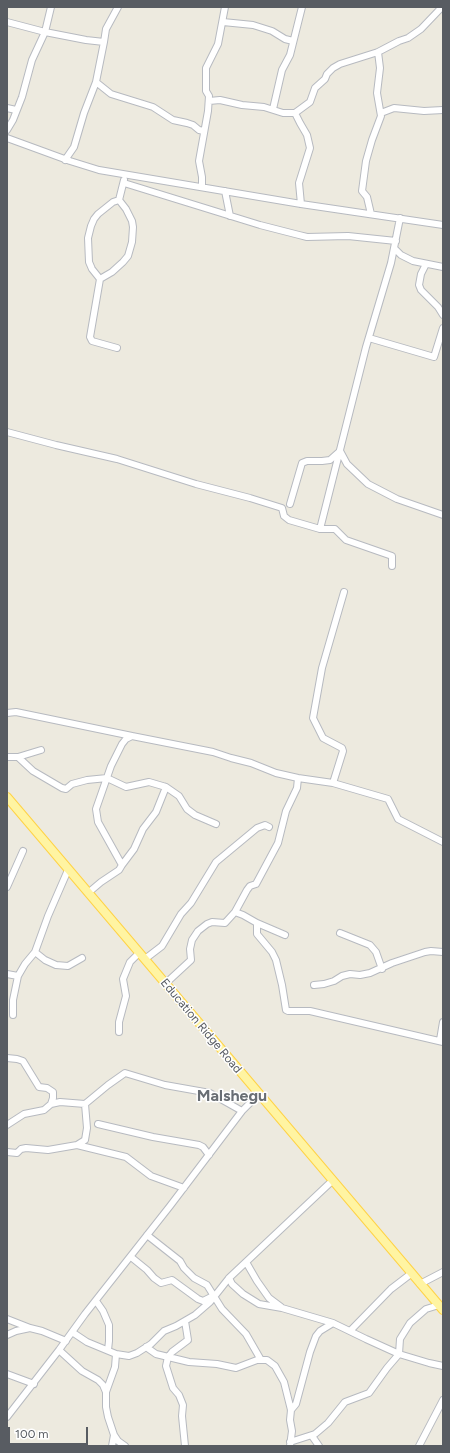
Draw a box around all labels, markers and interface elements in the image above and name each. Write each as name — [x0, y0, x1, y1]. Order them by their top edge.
street label: Education Ridge Road — [157, 976, 245, 1076]
district label: Malshegu — [197, 1086, 267, 1106]
scale bar — [10, 1419, 90, 1445]
text: 100 m — [15, 1427, 49, 1441]

